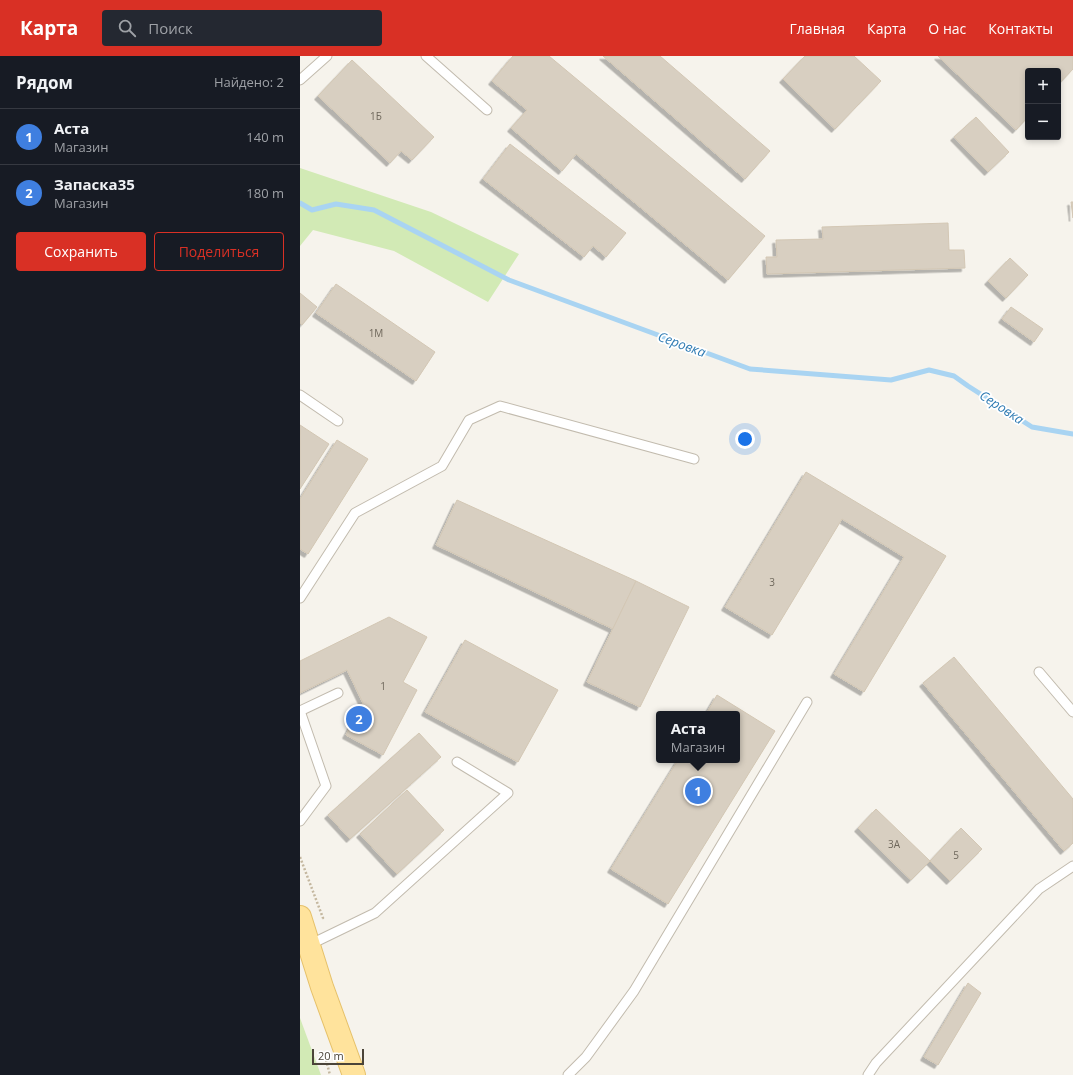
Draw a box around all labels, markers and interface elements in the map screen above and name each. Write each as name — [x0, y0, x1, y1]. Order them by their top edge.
search box — [102, 10, 382, 46]
text: Карта — [20, 15, 78, 41]
icon: search — [116, 17, 138, 39]
text: Поиск — [148, 18, 193, 38]
text: Главная — [790, 19, 845, 38]
text: Карта — [867, 19, 906, 38]
text: О нас — [928, 19, 966, 38]
text: Контакты — [988, 19, 1053, 38]
map controls — [1025, 68, 1061, 140]
button: + — [1025, 68, 1061, 104]
text: Рядом — [16, 71, 73, 94]
text: Найдено: 2 — [214, 73, 284, 91]
button: − — [1025, 104, 1061, 140]
house number: 1Б — [370, 109, 382, 123]
text: Аста — [54, 118, 89, 138]
text: 1 — [25, 128, 33, 146]
text: 140 m — [246, 128, 284, 146]
text: Магазин — [54, 138, 109, 156]
text: Запаска35 — [54, 174, 135, 194]
text: 2 — [25, 184, 33, 202]
text: 180 m — [246, 184, 284, 202]
text: Магазин — [54, 194, 109, 212]
button: Сохранить — [16, 232, 146, 271]
button: Поделиться — [154, 232, 284, 271]
house number: 1М — [369, 326, 383, 340]
water label: Серовка — [656, 327, 709, 361]
water label: Серовка — [976, 386, 1028, 428]
your location — [735, 429, 755, 449]
house number: 3 — [769, 575, 775, 589]
house number: 1 — [380, 679, 386, 693]
pin: 2 — [346, 704, 372, 734]
popup — [656, 711, 740, 763]
text: Аста — [671, 718, 706, 738]
text: Магазин — [671, 738, 725, 756]
pin: 1 — [685, 776, 711, 806]
house number: 3А — [888, 837, 901, 851]
house number: 5 — [953, 848, 959, 862]
scale bar — [312, 1047, 364, 1066]
text: 20 m — [318, 1048, 344, 1063]

